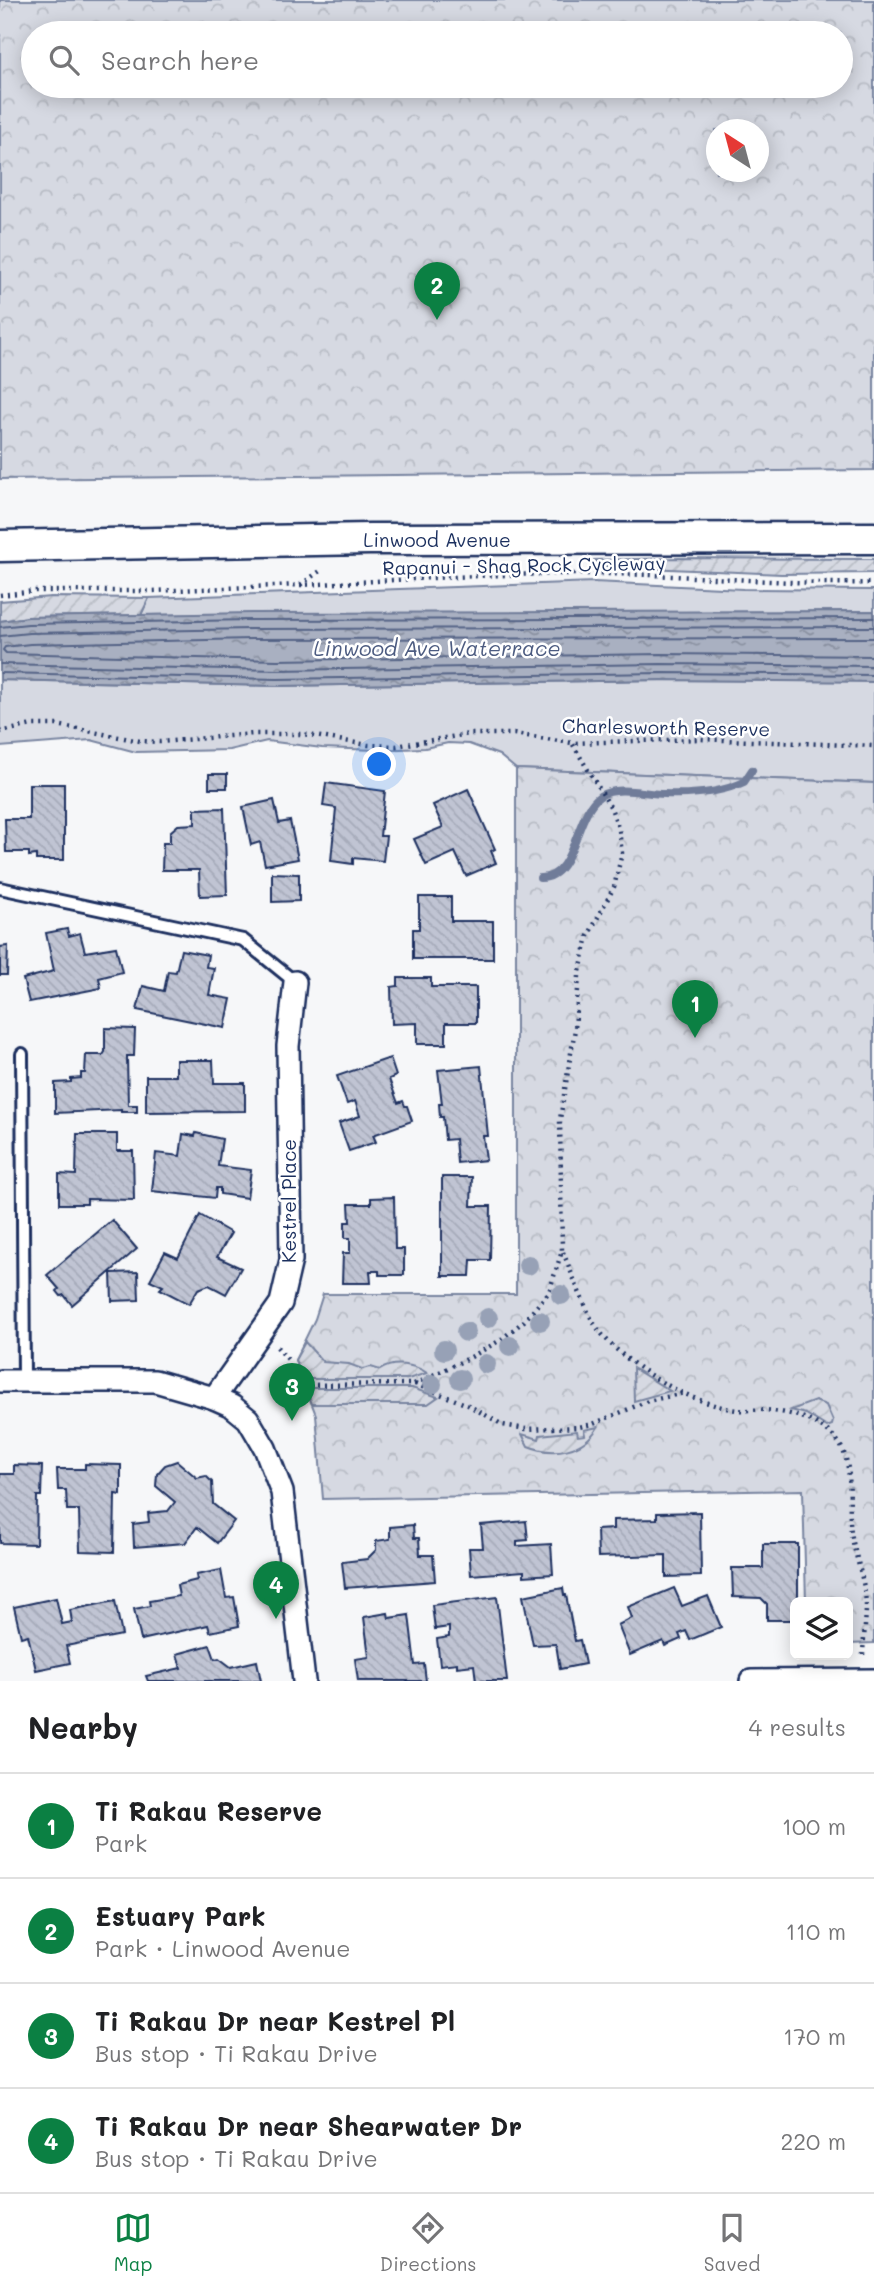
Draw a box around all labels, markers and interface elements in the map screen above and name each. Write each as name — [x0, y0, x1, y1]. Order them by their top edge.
search box — [21, 21, 853, 98]
icon: search — [45, 41, 83, 79]
text: Search here — [101, 43, 259, 77]
north arrow — [706, 119, 769, 182]
pin: 2 — [414, 262, 460, 320]
street label: Linwood Avenue — [363, 527, 511, 552]
street label: Rapanui - Shag Rock Cycleway — [382, 550, 666, 580]
water label: Linwood Ave Waterrace — [314, 634, 560, 661]
street label: Charlesworth Reserve — [562, 713, 770, 741]
your location — [362, 747, 396, 781]
pin: 1 — [672, 980, 718, 1038]
street label: Kestrel Place — [276, 1139, 301, 1263]
pin: 3 — [269, 1363, 315, 1421]
pin: 4 — [253, 1561, 299, 1619]
map controls — [790, 1597, 853, 1660]
button: layers — [790, 1597, 853, 1660]
text: Nearby — [28, 1707, 138, 1747]
text: 4 results — [749, 1712, 846, 1742]
text: Ti Rakau Reserve — [95, 1794, 322, 1828]
text: 1 — [46, 1811, 56, 1841]
text: 100 m — [782, 1811, 846, 1841]
text: Park — [95, 1828, 147, 1858]
text: Estuary Park — [95, 1899, 265, 1933]
text: 2 — [45, 1916, 57, 1946]
text: 110 m — [786, 1916, 846, 1946]
text: Park · Linwood Avenue — [95, 1933, 350, 1963]
text: Ti Rakau Dr near Kestrel Pl — [95, 2004, 455, 2038]
text: 3 — [44, 2021, 58, 2051]
text: 170 m — [783, 2021, 846, 2051]
text: Bus stop · Ti Rakau Drive — [95, 2038, 378, 2068]
text: Ti Rakau Dr near Shearwater Dr — [95, 2109, 522, 2143]
text: 4 — [44, 2126, 58, 2156]
text: 220 m — [780, 2126, 846, 2156]
text: Bus stop · Ti Rakau Drive — [95, 2143, 378, 2173]
tab: Map — [114, 2209, 152, 2276]
tab: Directions — [380, 2209, 476, 2276]
tab: Saved — [704, 2209, 760, 2276]

